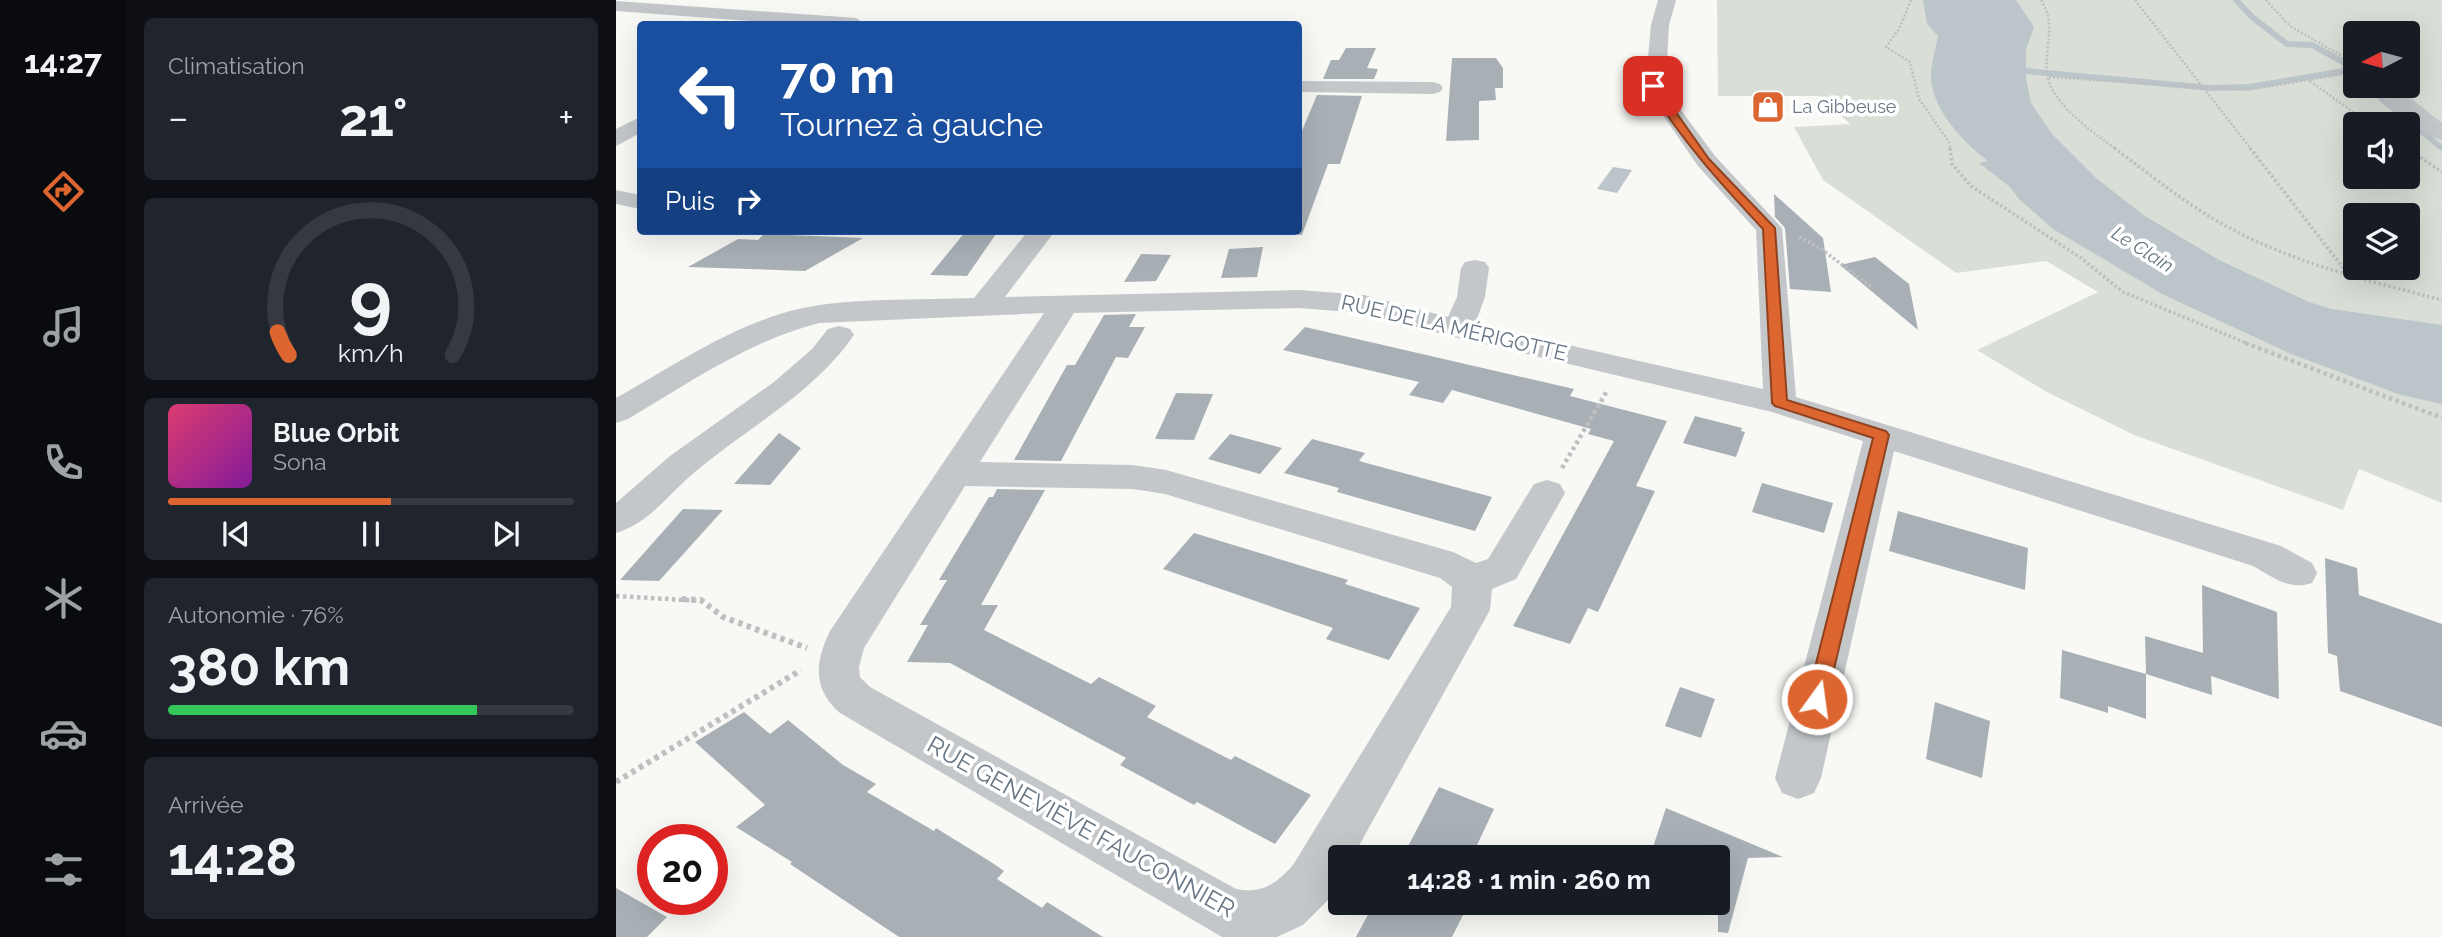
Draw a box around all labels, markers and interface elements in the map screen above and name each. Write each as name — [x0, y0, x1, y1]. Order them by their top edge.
north arrow — [2343, 21, 2420, 98]
map controls — [2343, 21, 2420, 280]
text: 14:27 — [24, 43, 102, 80]
text: 70 m — [780, 47, 895, 104]
icon: left — [665, 49, 756, 140]
text: Climatisation — [168, 52, 305, 79]
pin — [1623, 56, 1683, 116]
icon: arrive — [1634, 67, 1672, 105]
text: 21° — [339, 87, 408, 148]
shop icon: La Gibbeuse — [1749, 88, 1787, 126]
text: − — [168, 95, 188, 140]
text: + — [558, 95, 574, 140]
place label: La Gibbeuse — [1792, 96, 1897, 117]
text: Tournez à gauche — [780, 106, 1043, 143]
button: sound — [2343, 112, 2420, 189]
icon: directions — [39, 167, 88, 216]
icon: right — [729, 182, 767, 220]
text: Puis — [665, 186, 715, 216]
button: layers — [2343, 203, 2420, 280]
water label: Le Clain — [2108, 222, 2178, 276]
text: 9 — [350, 257, 392, 342]
street label: RUE DE LA MÉRIGOTTE — [1339, 289, 1569, 366]
icon: music — [39, 302, 88, 351]
text: km/h — [338, 338, 404, 368]
text: Blue Orbit — [273, 418, 400, 448]
icon: phone — [39, 438, 88, 487]
text: Sona — [273, 448, 327, 475]
icon: previous — [217, 515, 255, 553]
icon: pause — [352, 515, 390, 553]
icon: next — [487, 515, 525, 553]
icon: climate — [39, 574, 88, 623]
text: Autonomie · 76% — [168, 601, 344, 628]
text: 380 km — [168, 636, 350, 697]
position arrow — [1780, 662, 1854, 736]
icon: car — [39, 709, 88, 758]
street label: RUE GENEVIÈVE FAUCONNIER — [922, 730, 1240, 923]
text: Arrivée — [168, 791, 244, 818]
speed limit sign: 20 — [637, 824, 728, 915]
text: 14:28 — [168, 826, 297, 887]
icon: filters — [39, 845, 88, 894]
text: 14:28 · 1 min · 260 m — [1407, 865, 1651, 895]

